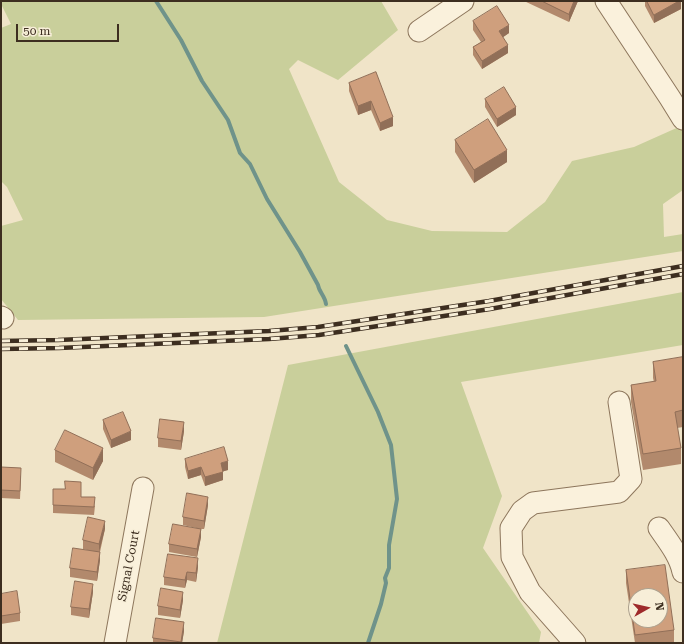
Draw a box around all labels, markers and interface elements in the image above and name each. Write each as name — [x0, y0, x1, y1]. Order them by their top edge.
scale bar — [18, 16, 121, 42]
text: 50 m — [23, 24, 50, 38]
street label: Signal Court — [115, 529, 143, 603]
north arrow — [628, 588, 668, 628]
text: N — [652, 601, 666, 611]

